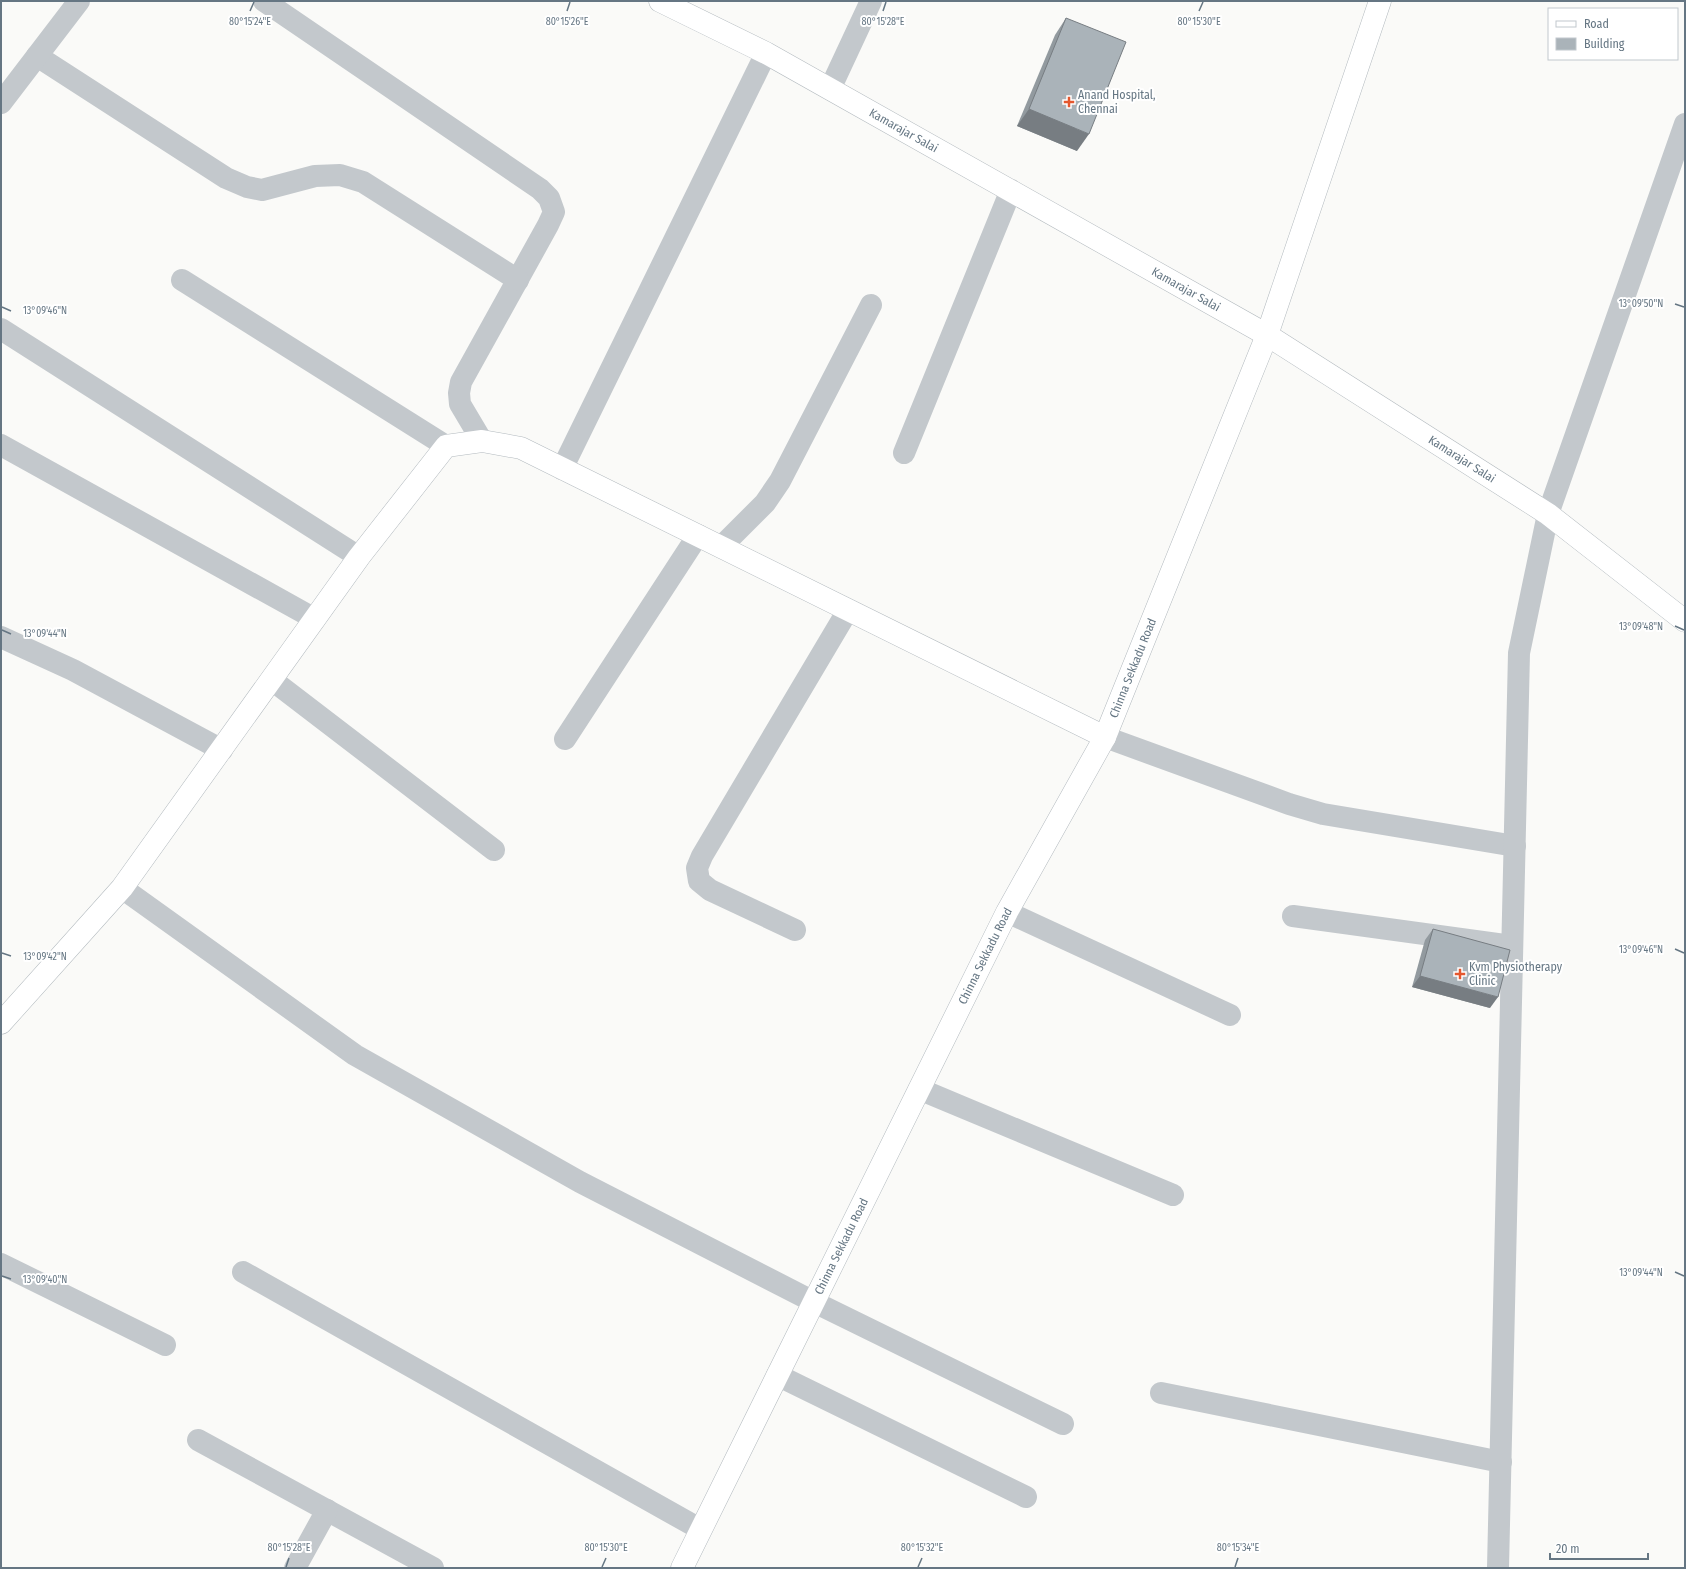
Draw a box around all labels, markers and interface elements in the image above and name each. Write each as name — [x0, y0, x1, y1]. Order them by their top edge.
legend — [1548, 8, 1678, 60]
text: 80°15'24"E — [229, 16, 271, 28]
text: 80°15'26"E — [546, 16, 589, 28]
text: 80°15'28"E — [862, 16, 905, 28]
text: 80°15'30"E — [1177, 16, 1221, 28]
text: Road — [1584, 17, 1609, 31]
text: Building — [1584, 37, 1625, 51]
place label: Anand Hospital, Chennai — [1078, 88, 1156, 116]
marker: Anand Hospital, Chennai — [1063, 96, 1075, 108]
street label: Kamarajar Salai — [867, 106, 940, 155]
street label: Kamarajar Salai — [1149, 265, 1223, 314]
text: 13°09'50"N — [1619, 298, 1663, 310]
text: 13°09'46"N — [23, 305, 67, 317]
street label: Kamarajar Salai — [1426, 433, 1498, 486]
street label: Chinna Sekkadu Road — [1106, 616, 1159, 720]
text: 13°09'48"N — [1619, 621, 1663, 633]
text: 13°09'44"N — [23, 628, 67, 640]
street label: Chinna Sekkadu Road — [955, 905, 1015, 1007]
text: 13°09'46"N — [1619, 944, 1663, 956]
text: 13°09'42"N — [23, 951, 67, 963]
place label: Kvm Physiotherapy Clinic — [1469, 960, 1563, 988]
marker: Kvm Physiotherapy Clinic — [1454, 968, 1466, 980]
street label: Chinna Sekkadu Road — [812, 1196, 871, 1297]
text: 13°09'44"N — [1619, 1267, 1663, 1279]
text: 13°09'40"N — [23, 1274, 67, 1286]
scale bar — [1550, 1535, 1648, 1561]
text: 80°15'28"E — [268, 1542, 311, 1554]
text: 80°15'30"E — [584, 1542, 628, 1554]
text: 80°15'32"E — [901, 1542, 944, 1554]
text: 80°15'34"E — [1217, 1542, 1259, 1554]
text: 20 m — [1556, 1542, 1580, 1556]

